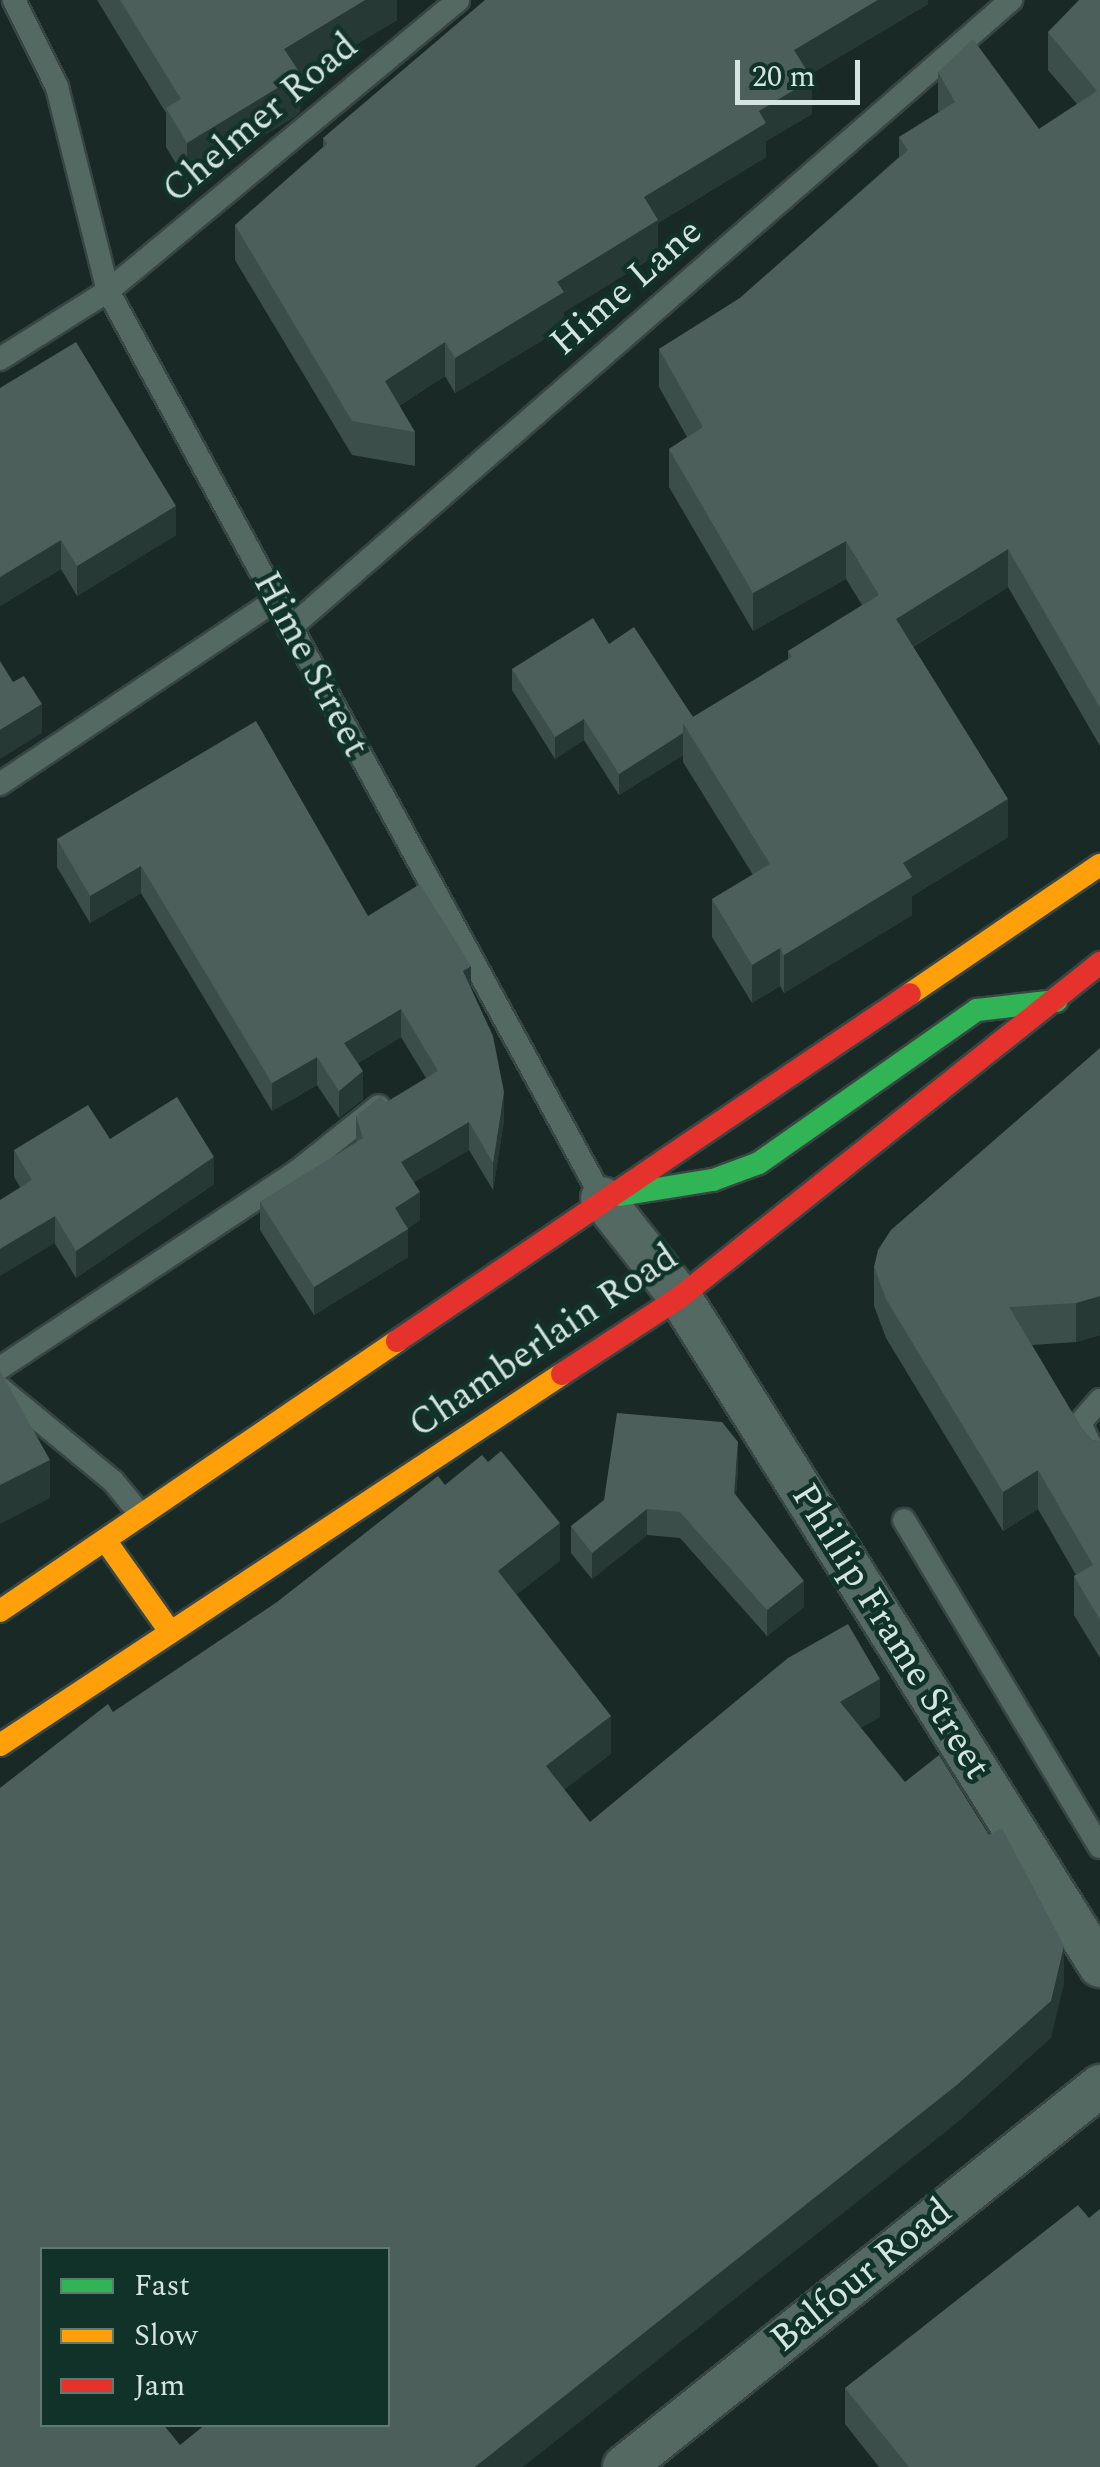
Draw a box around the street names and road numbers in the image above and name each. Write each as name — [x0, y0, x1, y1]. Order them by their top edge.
street label: Chelmer Road — [154, 24, 368, 214]
street label: Hime Lane — [542, 210, 712, 366]
street label: Hime Street — [242, 565, 378, 765]
street label: Chamberlain Road — [401, 1235, 687, 1449]
street label: Phillip Frame Street — [781, 1476, 999, 1788]
street label: Balfour Road — [762, 2189, 962, 2363]

